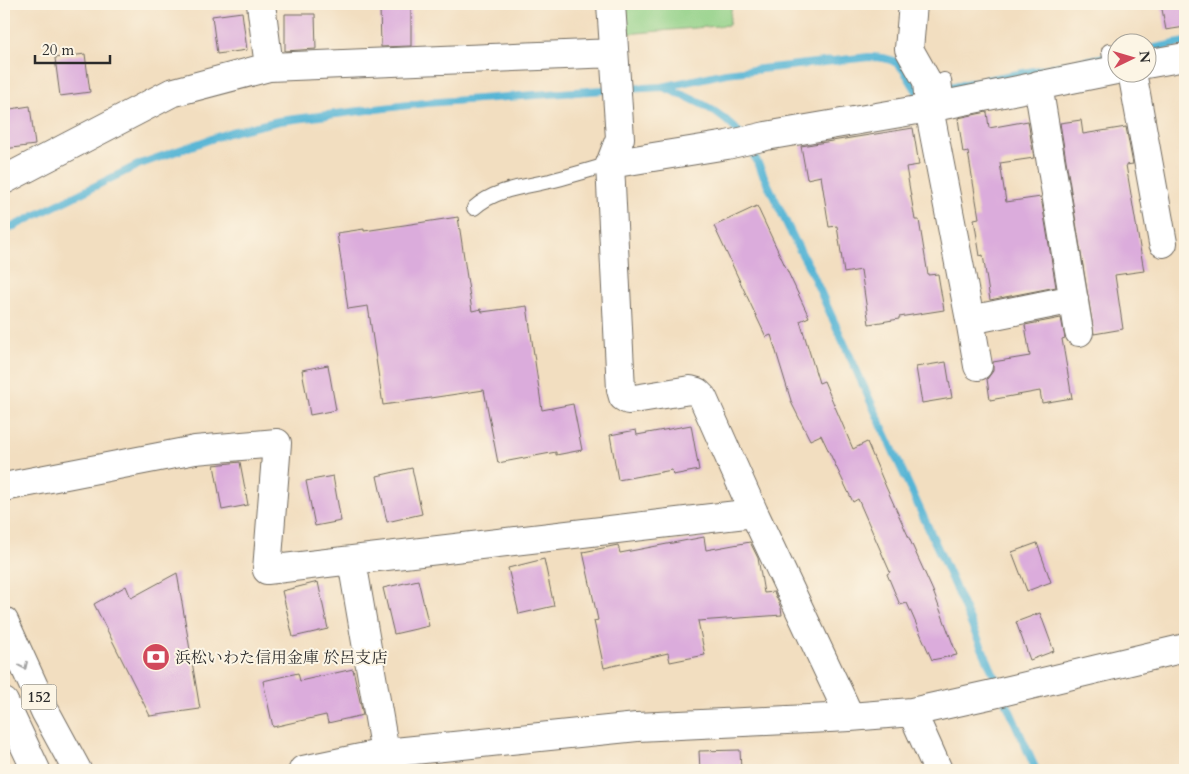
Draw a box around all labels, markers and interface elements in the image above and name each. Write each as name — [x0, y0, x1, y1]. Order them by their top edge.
scale bar — [35, 32, 110, 64]
north arrow — [1106, 32, 1156, 82]
text: 20 m — [42, 40, 74, 60]
text: N — [1134, 50, 1154, 64]
bank icon: 浜松いわた信用金庫 於呂支店 — [141, 642, 171, 672]
place label: 浜松いわた信用金庫 於呂支店 — [175, 647, 387, 669]
one-way arrow — [18, 661, 29, 670]
road number: 152 — [22, 684, 56, 710]

